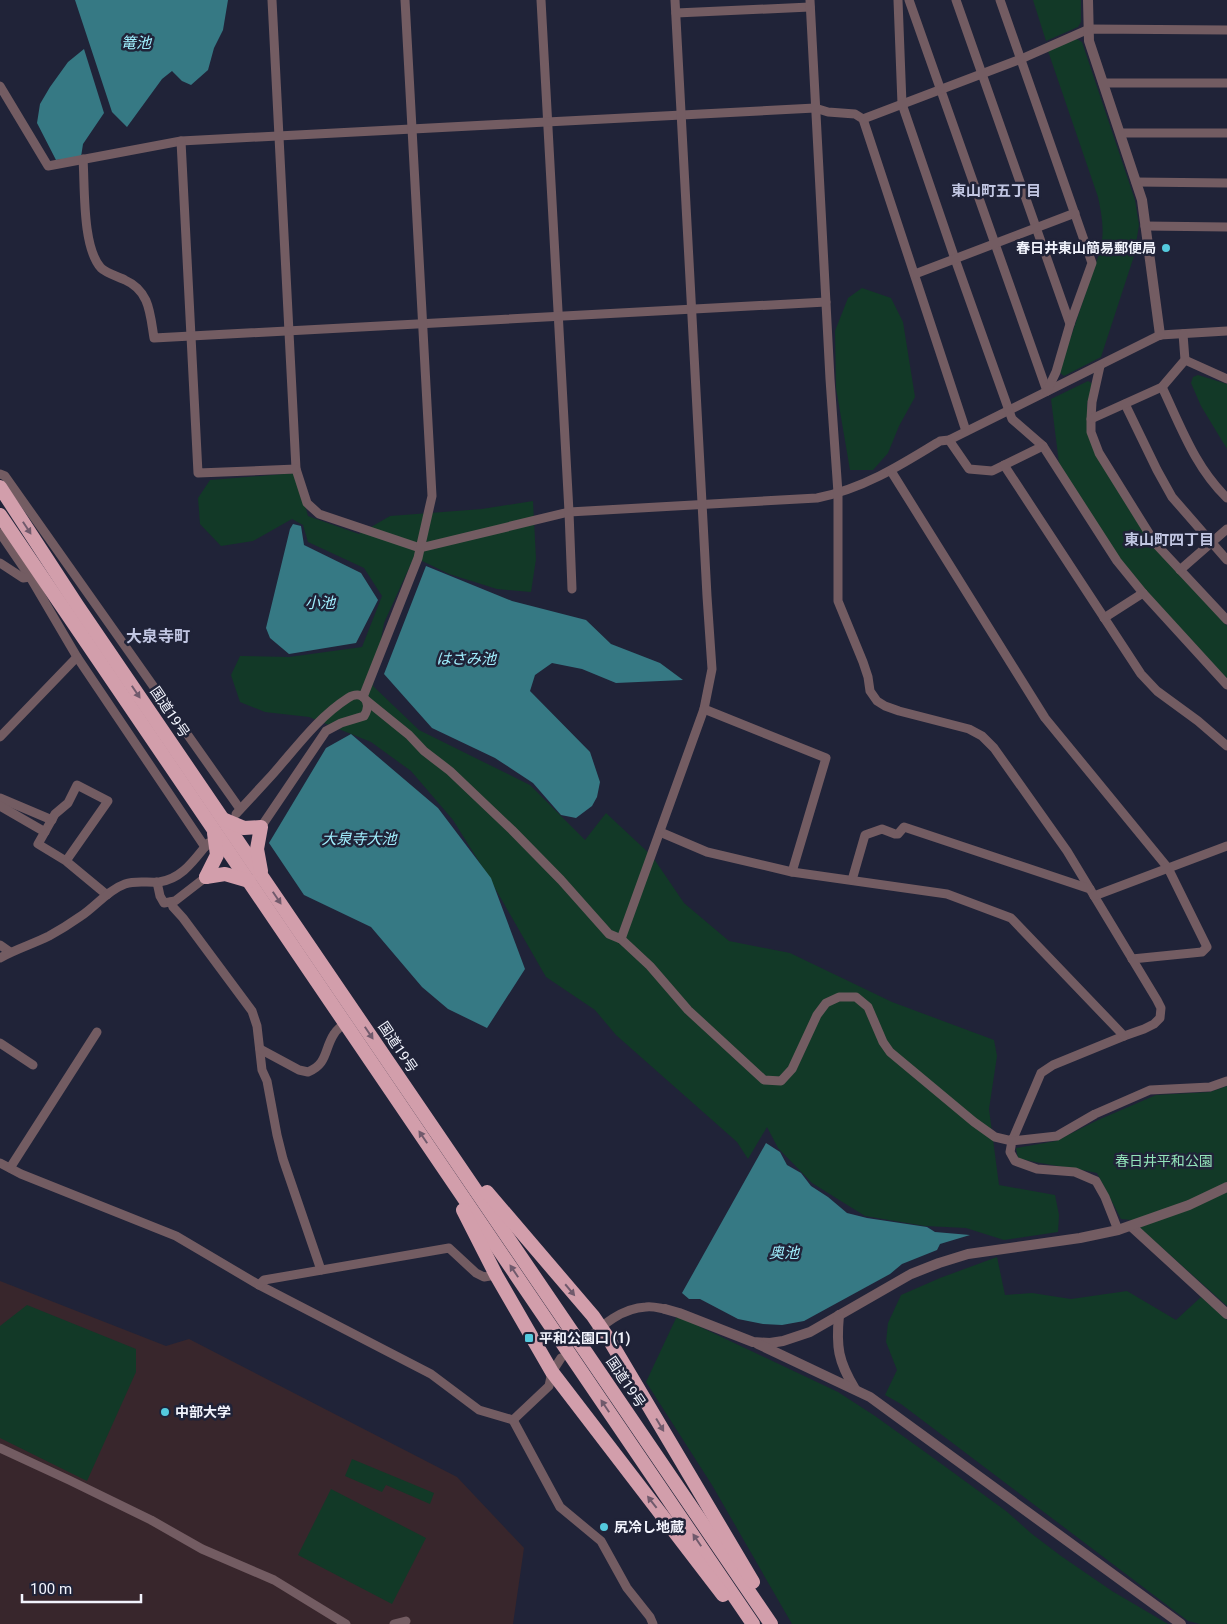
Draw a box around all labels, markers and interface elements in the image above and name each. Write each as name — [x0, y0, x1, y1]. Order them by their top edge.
water label: 篭池 — [121, 34, 153, 52]
district label: 東山町五丁目 — [951, 182, 1041, 200]
place label: 春日井東山簡易郵便局 — [1016, 240, 1156, 256]
marker: 春日井東山簡易郵便局 — [1160, 242, 1172, 254]
one-way arrow — [22, 521, 31, 534]
district label: 東山町四丁目 — [1124, 531, 1214, 549]
water label: 小池 — [305, 594, 337, 612]
district label: 大泉寺町 — [126, 627, 190, 646]
water label: はさみ池 — [436, 650, 498, 668]
street label: 国道19号 — [147, 684, 193, 740]
one-way arrow — [132, 685, 141, 699]
water label: 大泉寺大池 — [321, 830, 398, 848]
one-way arrow — [272, 891, 282, 905]
street label: 国道19号 — [375, 1019, 421, 1075]
one-way arrow — [364, 1026, 374, 1039]
one-way arrow — [418, 1130, 428, 1144]
park label: 春日井平和公園 — [1115, 1153, 1213, 1169]
water label: 奥池 — [769, 1244, 801, 1262]
one-way arrow — [509, 1264, 519, 1278]
one-way arrow — [564, 1283, 576, 1295]
place label: 平和公園口 (1) — [539, 1330, 630, 1347]
marker: 平和公園口 (1) — [523, 1332, 535, 1344]
street label: 国道19号 — [603, 1354, 649, 1410]
one-way arrow — [600, 1399, 610, 1412]
place label: 中部大学 — [175, 1404, 231, 1420]
marker: 中部大学 — [159, 1406, 171, 1418]
one-way arrow — [655, 1418, 664, 1431]
one-way arrow — [647, 1495, 657, 1509]
place label: 尻冷し地蔵 — [614, 1519, 684, 1535]
marker: 尻冷し地蔵 — [598, 1521, 610, 1533]
one-way arrow — [692, 1533, 701, 1547]
scale bar — [22, 1572, 141, 1604]
text: 100 m — [30, 1580, 72, 1598]

